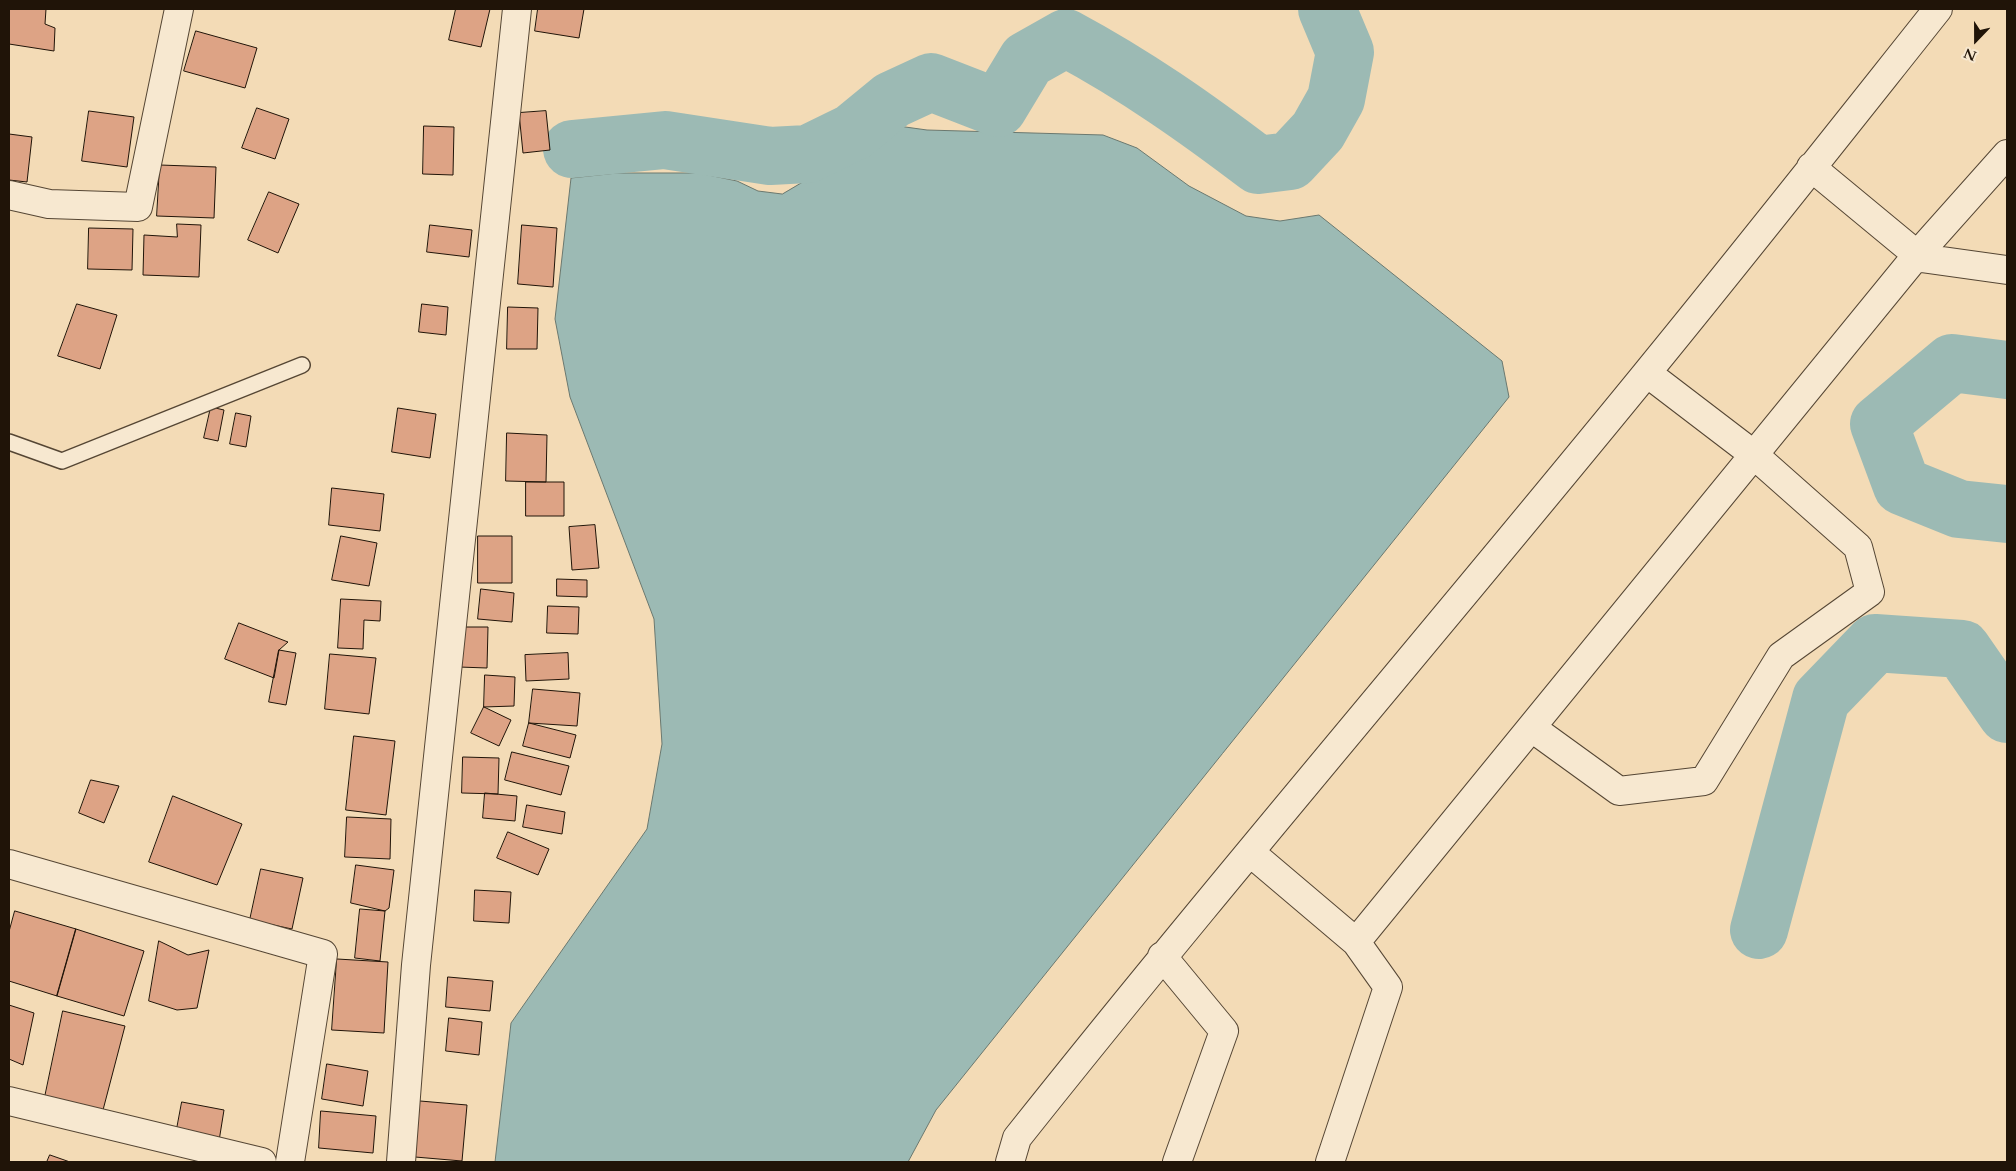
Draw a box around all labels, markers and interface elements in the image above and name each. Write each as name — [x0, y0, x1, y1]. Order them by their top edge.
north arrow — [1951, 15, 2001, 65]
text: N — [1961, 43, 1979, 65]

